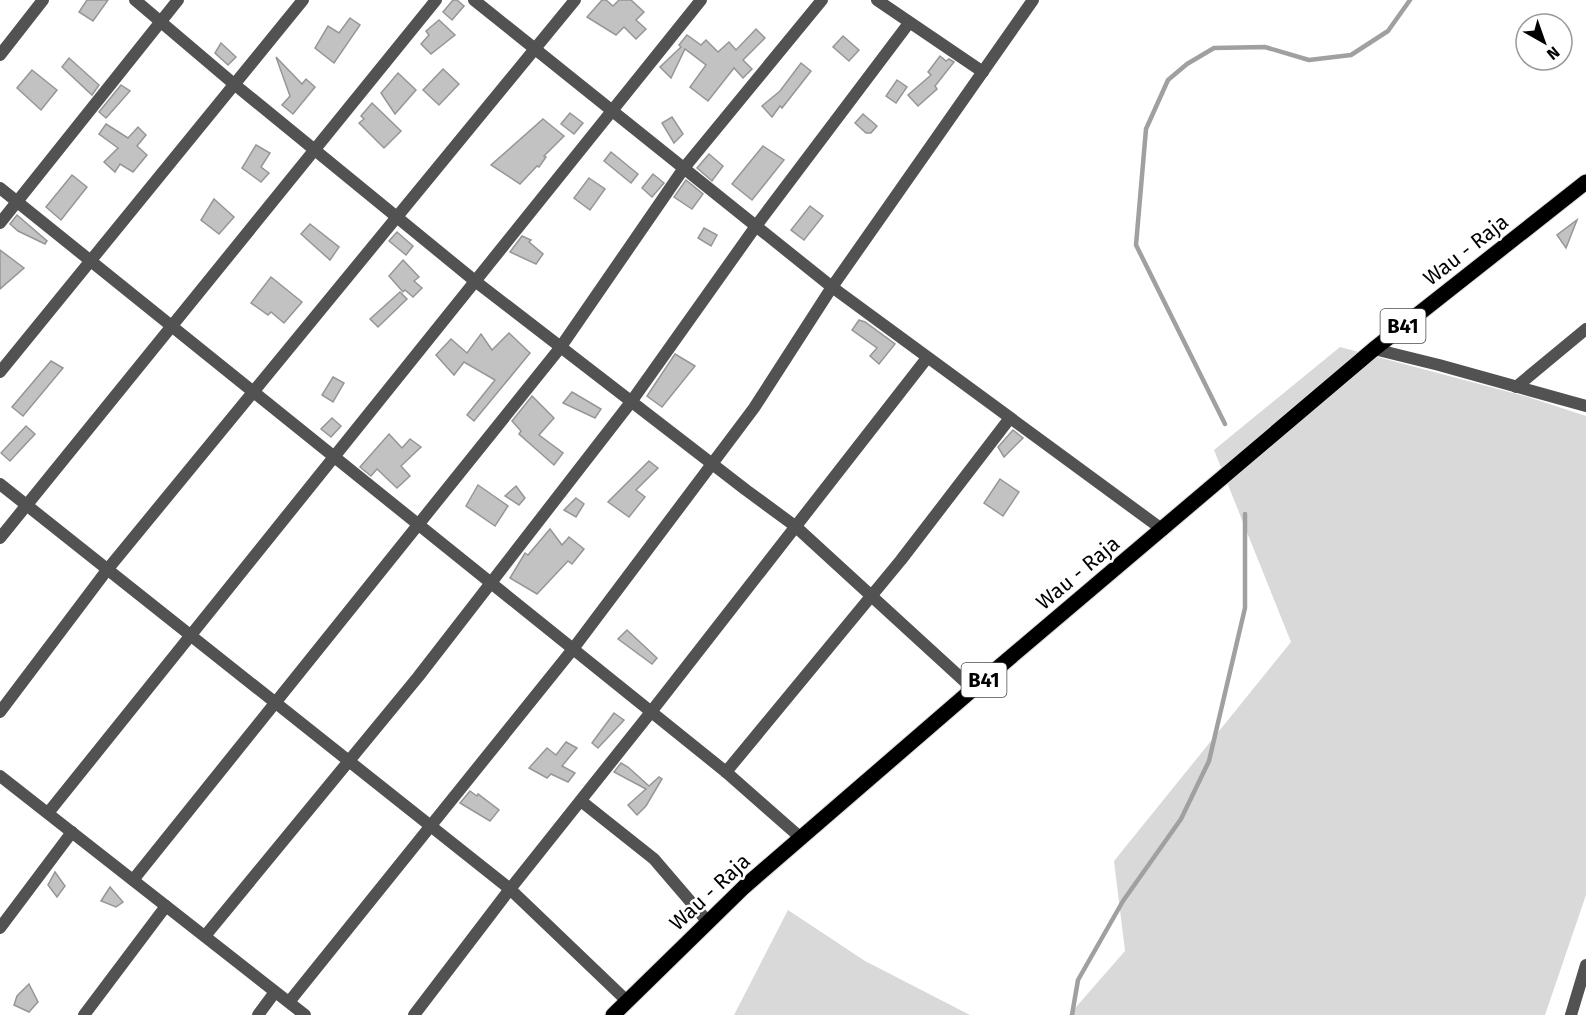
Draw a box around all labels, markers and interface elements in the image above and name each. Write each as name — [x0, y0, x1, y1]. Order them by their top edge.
north arrow — [1514, 12, 1574, 72]
text: N — [1543, 42, 1563, 64]
street label: Wau - Raja — [1418, 209, 1514, 291]
road number: B41 — [1380, 309, 1426, 343]
street label: Wau - Raja — [1031, 531, 1125, 615]
road number: B41 — [962, 663, 1006, 697]
street label: Wau - Raja — [664, 848, 756, 936]

